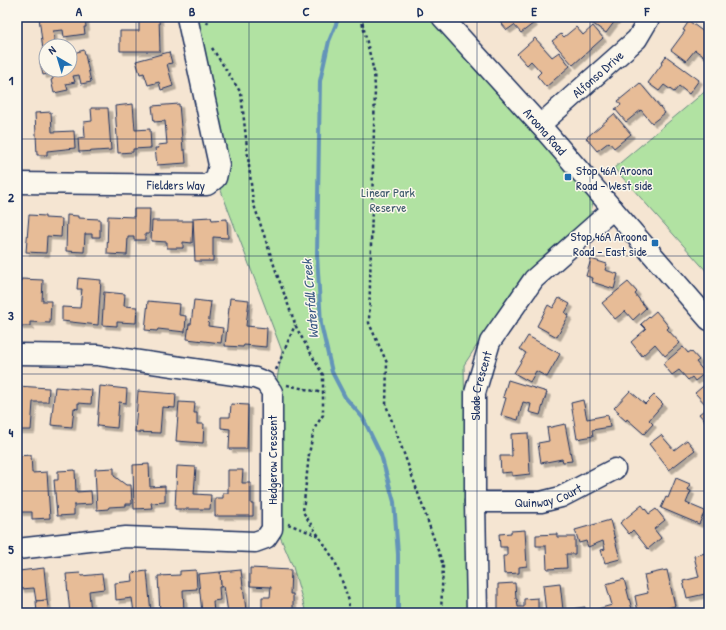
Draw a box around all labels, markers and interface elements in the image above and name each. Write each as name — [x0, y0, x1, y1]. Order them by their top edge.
text: A — [76, 2, 83, 20]
text: B — [189, 2, 196, 20]
text: C — [302, 2, 310, 20]
text: D — [417, 2, 424, 20]
text: E — [531, 2, 537, 20]
text: F — [644, 2, 651, 20]
north arrow — [38, 38, 78, 78]
text: N — [45, 43, 59, 57]
street label: Alfonso Drive — [568, 46, 627, 102]
text: 1 — [9, 71, 14, 89]
street label: Aroona Road — [520, 104, 571, 159]
place label: Stop 46A Aroona Road - West side — [576, 161, 652, 194]
marker: Stop 46A Aroona Road - West side — [563, 172, 573, 182]
street label: Fielders Way — [146, 175, 206, 194]
park label: Linear Park Reserve — [361, 183, 415, 216]
text: 2 — [8, 188, 15, 206]
place label: Stop 46A Aroona Road - East side — [571, 227, 647, 260]
marker: Stop 46A Aroona Road - East side — [650, 238, 660, 248]
water label: Waterfall Creek — [296, 257, 322, 340]
text: 3 — [8, 306, 14, 324]
street label: Slade Crescent — [466, 348, 496, 420]
street label: Hedgerow Crescent — [263, 415, 281, 505]
text: 4 — [9, 423, 14, 441]
street label: Quinway Court — [514, 479, 585, 511]
text: 5 — [8, 540, 14, 558]

